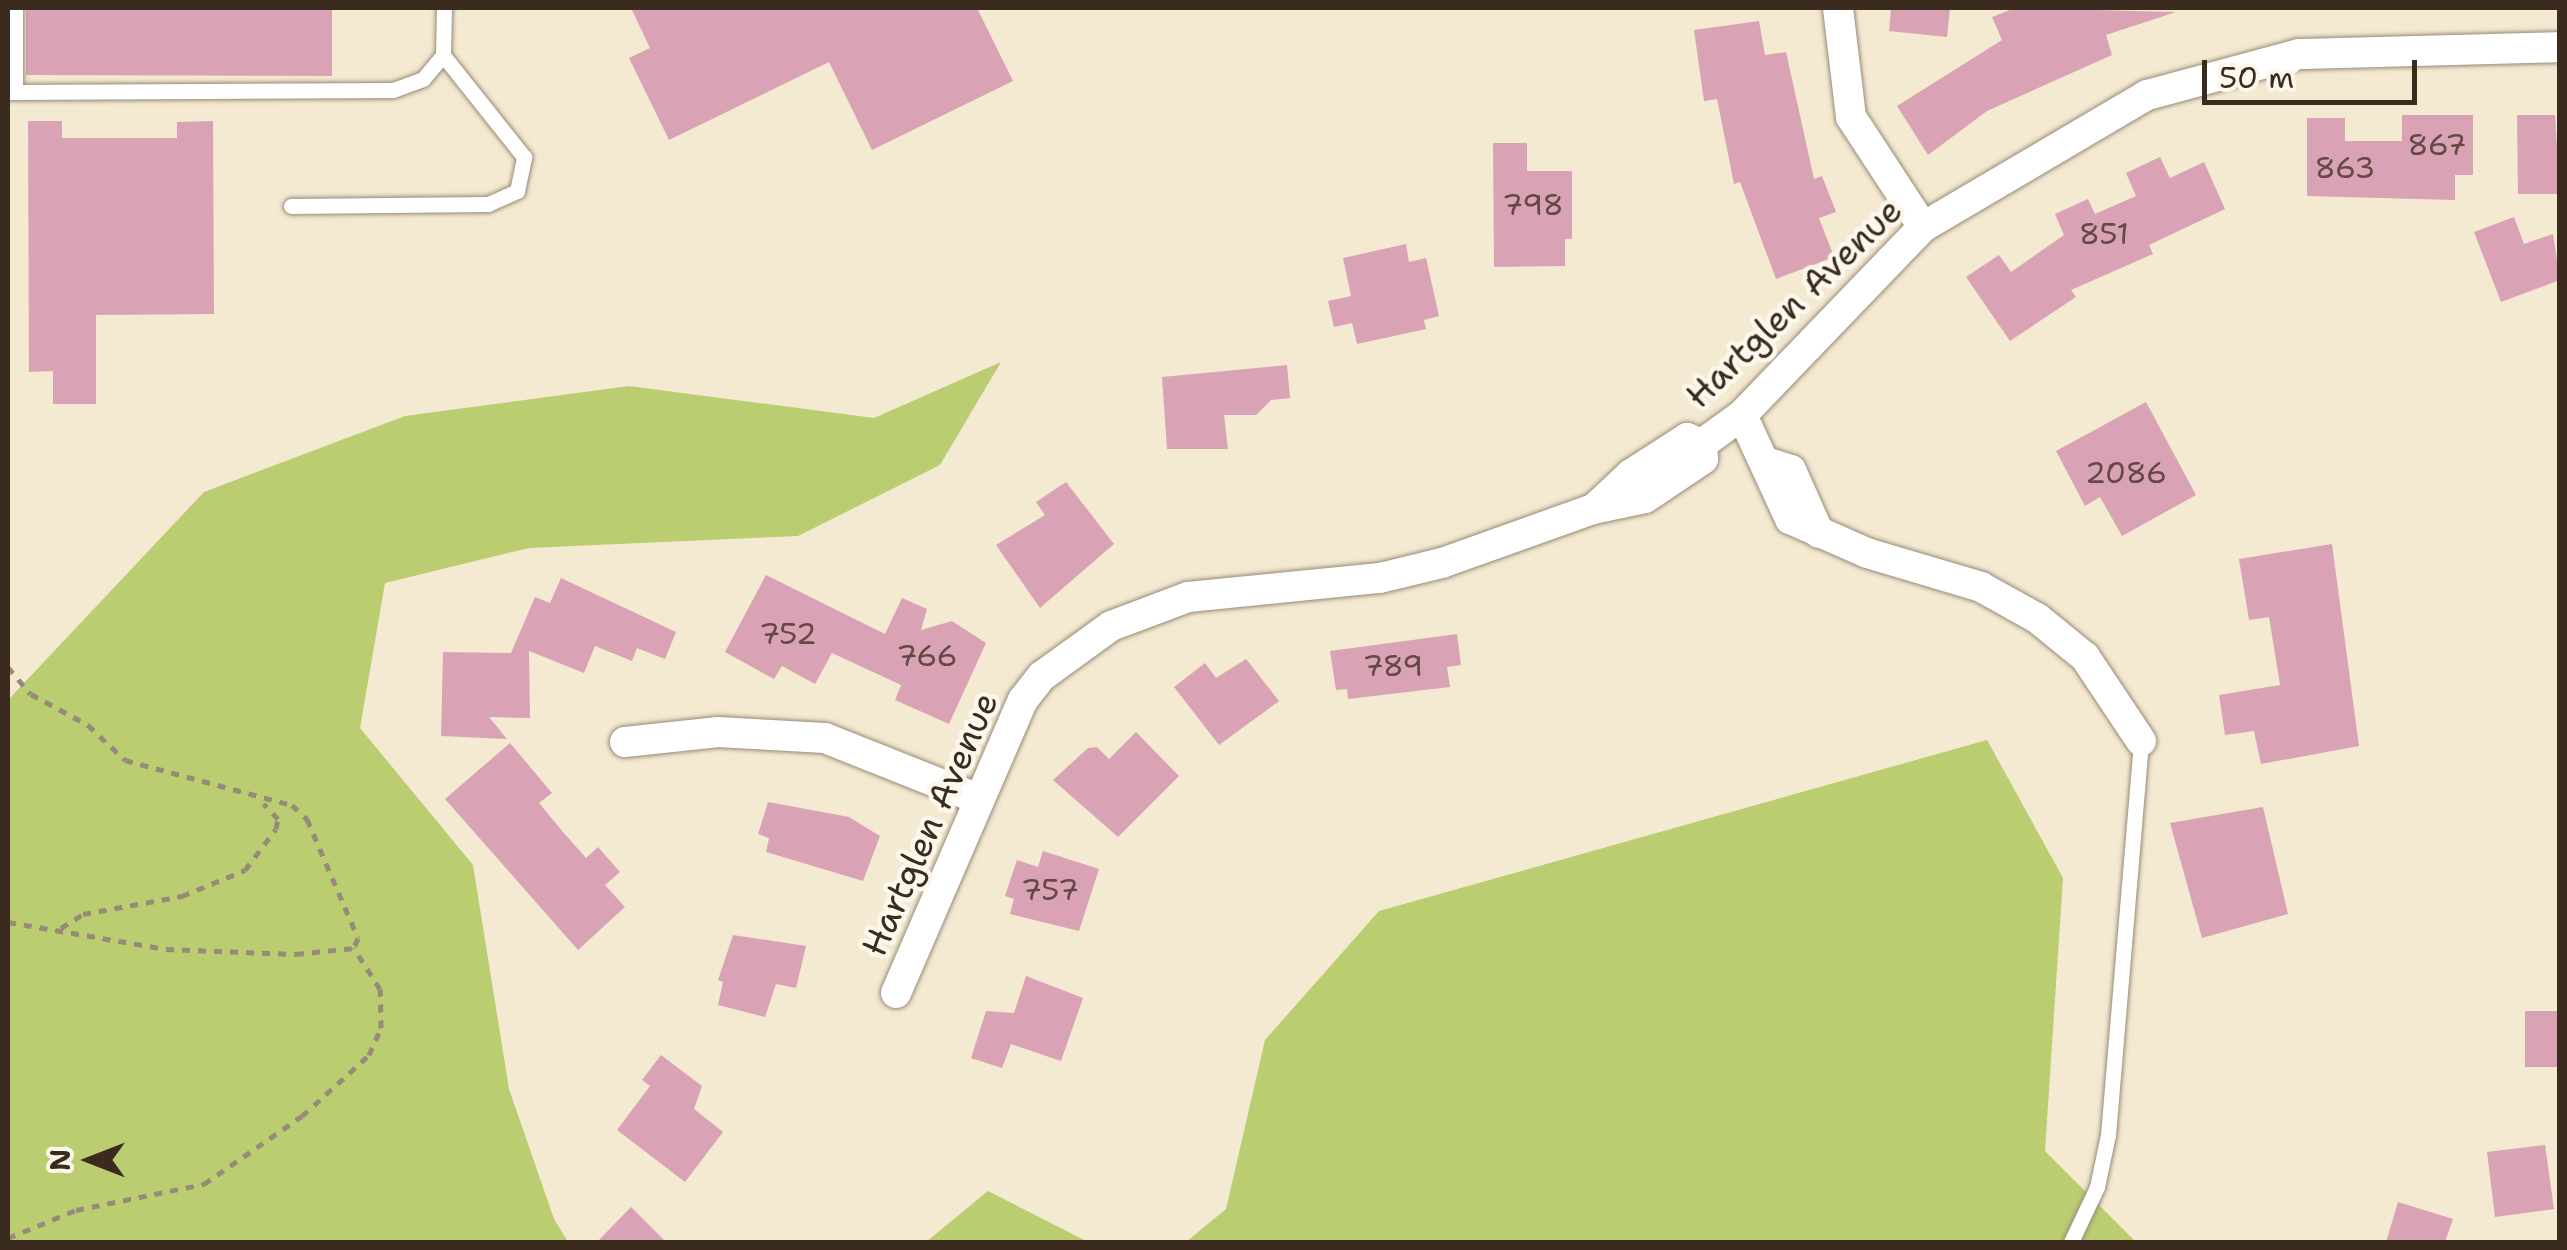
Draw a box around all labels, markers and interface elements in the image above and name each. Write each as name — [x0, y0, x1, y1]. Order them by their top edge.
scale bar — [2207, 40, 2422, 102]
text: 50 m — [2219, 57, 2294, 98]
house number: 867 — [2408, 127, 2466, 163]
house number: 863 — [2315, 150, 2375, 186]
house number: 798 — [1502, 187, 1564, 223]
street label: Hartglen Avenue — [1677, 189, 1911, 417]
house number: 851 — [2079, 216, 2129, 252]
house number: 2086 — [2085, 455, 2167, 491]
house number: 752 — [759, 616, 817, 652]
house number: 766 — [896, 638, 958, 674]
house number: 789 — [1363, 648, 1423, 684]
street label: Hartglen Avenue — [853, 686, 1007, 962]
house number: 757 — [1021, 872, 1079, 908]
north arrow — [40, 1110, 140, 1210]
text: N — [41, 1149, 79, 1171]

